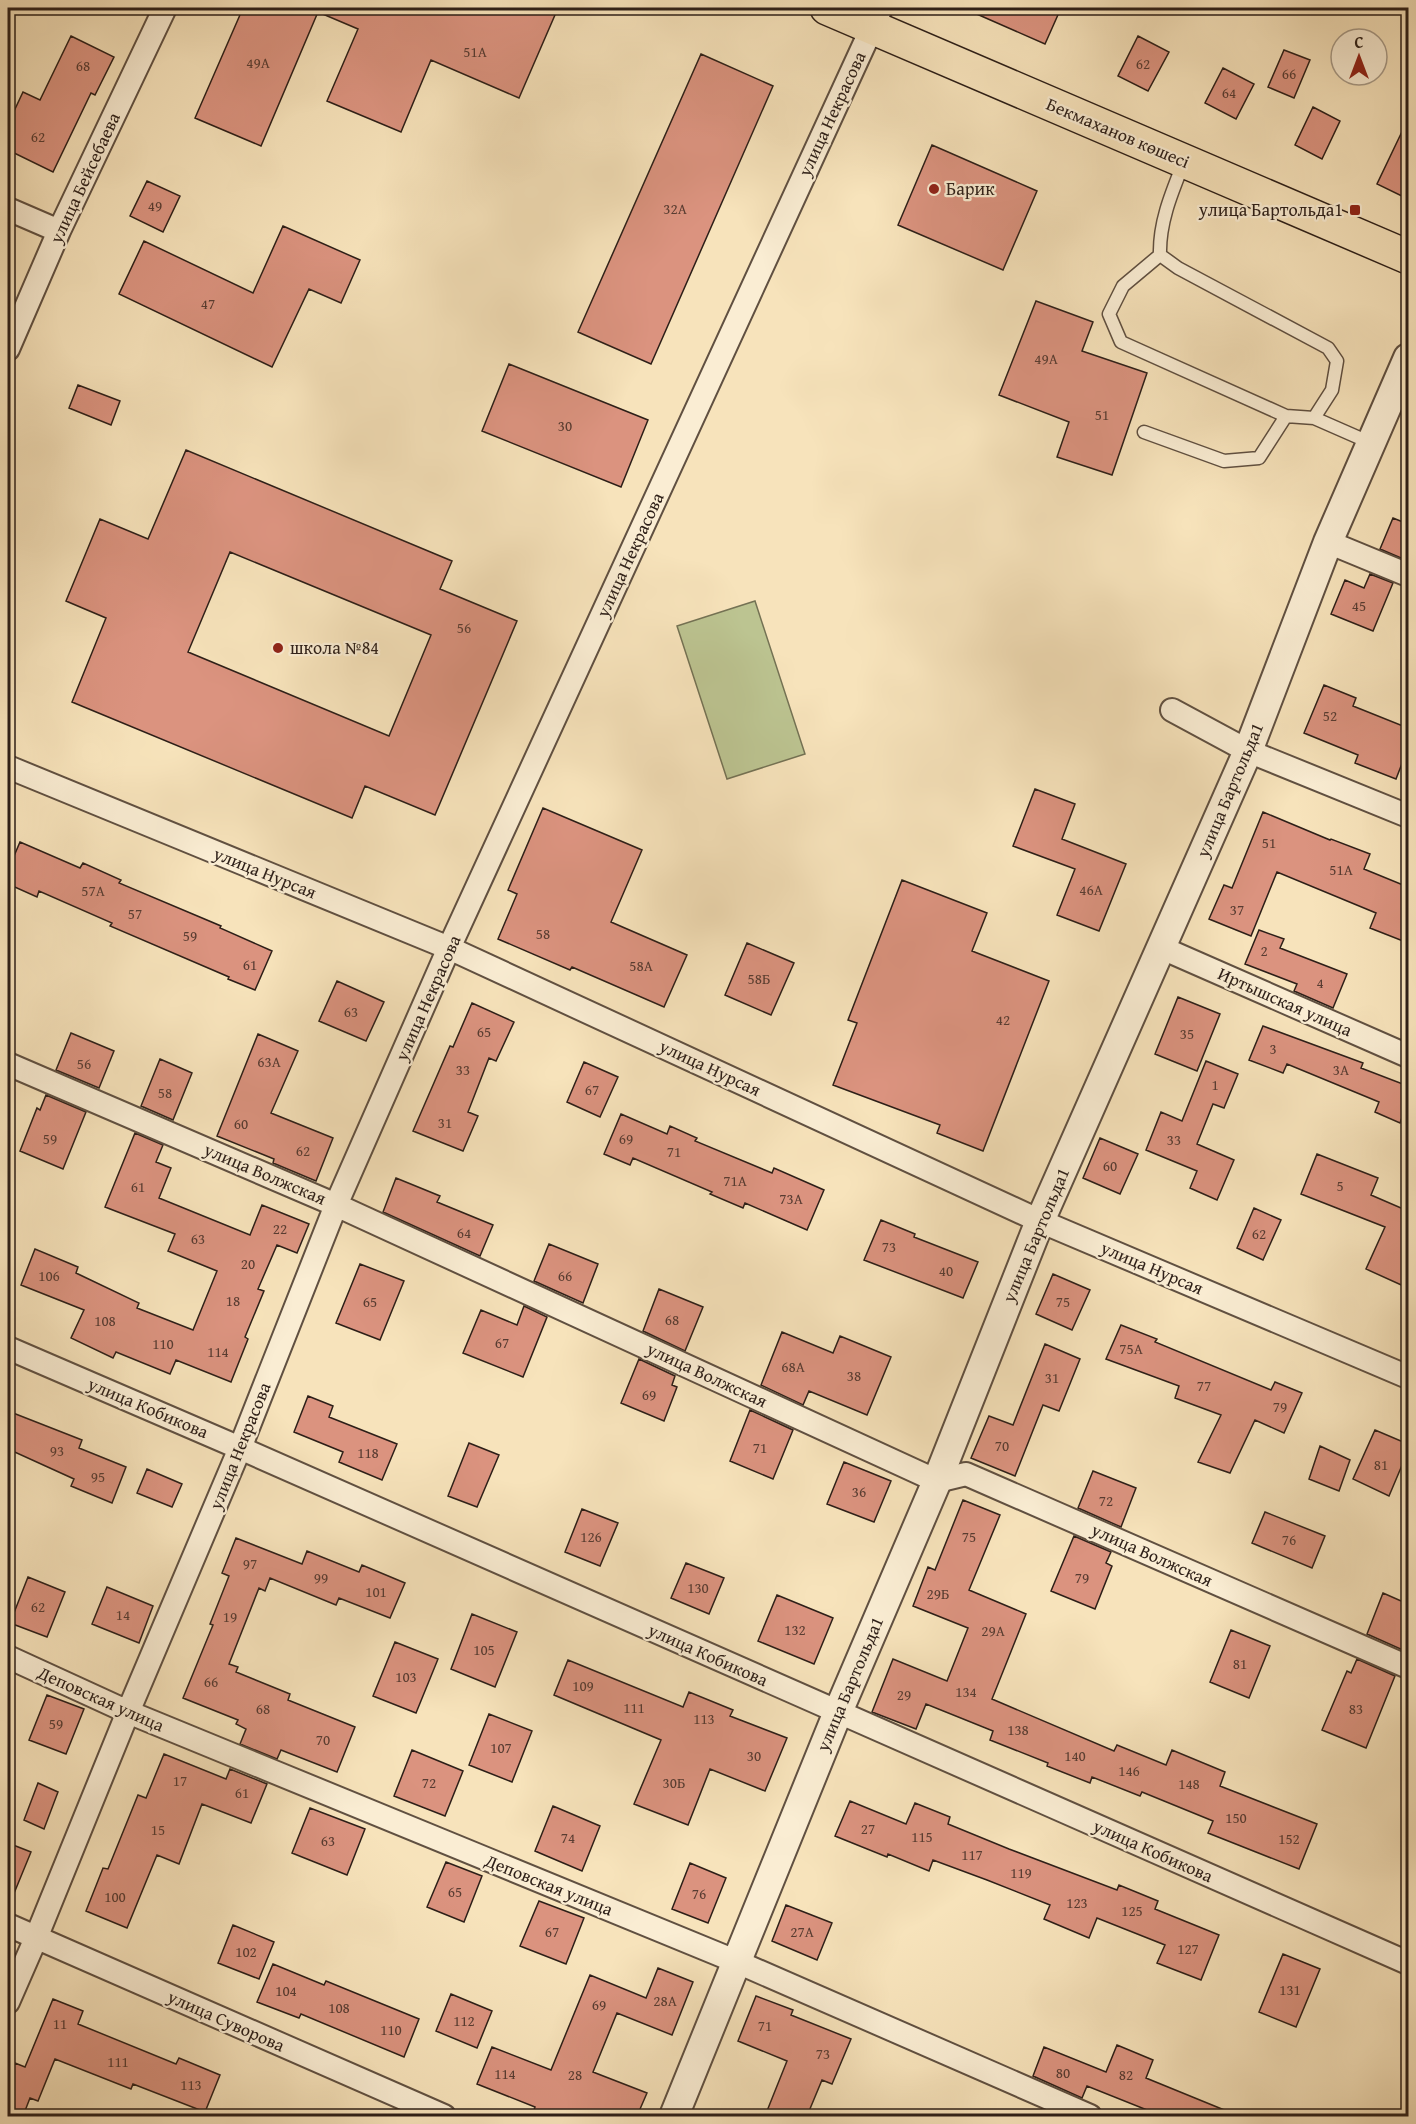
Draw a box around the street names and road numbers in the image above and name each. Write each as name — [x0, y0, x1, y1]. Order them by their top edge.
street label: улица Некрасова — [790, 46, 873, 182]
street label: Бекмаханов көшесі — [1042, 90, 1194, 175]
street label: улица Бейсебаева — [42, 107, 127, 249]
street label: улица Некрасова — [588, 487, 671, 623]
street label: улица Бартольда1 — [1189, 718, 1270, 862]
street label: улица Нурсая — [209, 839, 321, 905]
street label: улица Некрасова — [387, 930, 468, 1066]
street label: Иртышская улица — [1214, 960, 1357, 1043]
street label: улица Нурсая — [654, 1032, 765, 1103]
street label: улица Волжская — [199, 1135, 330, 1211]
street label: улица Бартольда1 — [995, 1163, 1076, 1307]
street label: улица Нурсая — [1096, 1233, 1208, 1301]
street label: улица Волжская — [642, 1334, 772, 1414]
street label: улица Кобикова — [83, 1370, 213, 1445]
street label: улица Некрасова — [201, 1378, 278, 1514]
street label: улица Волжская — [1086, 1515, 1217, 1593]
street label: улица Бартольда1 — [809, 1612, 890, 1756]
street label: улица Кобикова — [643, 1616, 773, 1693]
street label: Деповская улица — [33, 1658, 169, 1739]
street label: улица Кобикова — [1088, 1812, 1218, 1889]
street label: Деповская улица — [480, 1846, 618, 1923]
street label: улица Суворова — [162, 1982, 290, 2059]

